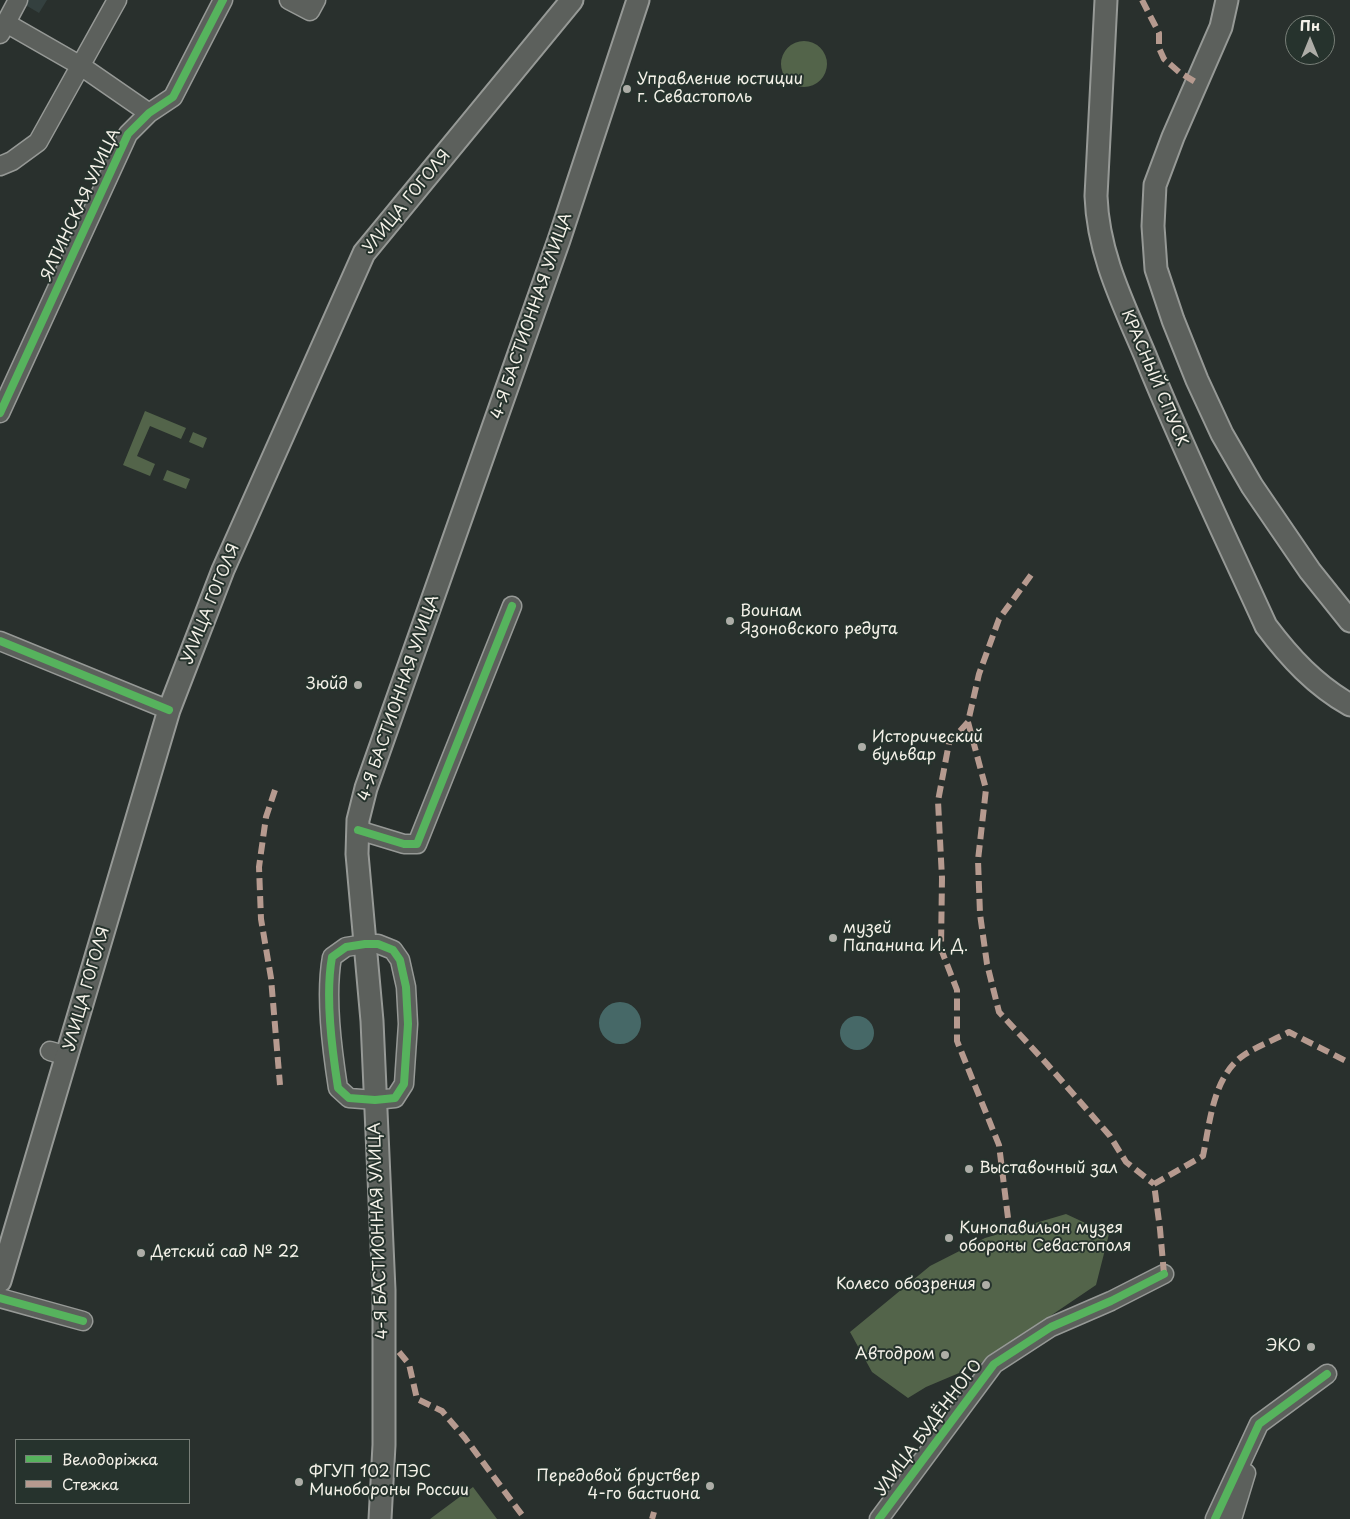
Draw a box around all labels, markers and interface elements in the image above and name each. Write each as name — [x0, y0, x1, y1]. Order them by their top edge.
north arrow — [1285, 15, 1335, 65]
text: Пн — [1300, 15, 1320, 36]
place label: Управление юстиции г. Севастополь — [637, 70, 803, 108]
marker: Управление юстиции г. Севастополь — [621, 83, 633, 95]
street label: ЯЛТИНСКАЯ УЛИЦА — [37, 126, 125, 284]
street label: УЛИЦА ГОГОЛЯ — [359, 146, 455, 258]
street label: 4-Я БАСТИОННАЯ УЛИЦА — [488, 210, 576, 422]
street label: КРАСНЫЙ СПУСК — [1116, 307, 1192, 449]
street label: УЛИЦА ГОГОЛЯ — [178, 541, 244, 667]
street label: 4-Я БАСТИОННАЯ УЛИЦА — [355, 592, 443, 804]
place label: Воинам Язоновского редута — [740, 602, 898, 640]
marker: Воинам Язоновского редута — [724, 615, 736, 627]
place label: Зюйд — [306, 675, 348, 695]
marker: Зюйд — [352, 679, 364, 691]
place label: Исторический бульвар — [872, 728, 983, 766]
marker: Исторический бульвар — [856, 741, 868, 753]
place label: музей Папанина И. Д. — [843, 919, 968, 957]
street label: УЛИЦА ГОГОЛЯ — [60, 925, 114, 1053]
marker: музей Папанина И. Д. — [827, 932, 839, 944]
street label: 4-Я БАСТИОННАЯ УЛИЦА — [366, 1122, 392, 1340]
place label: Выставочный зал — [979, 1159, 1118, 1179]
marker: Выставочный зал — [963, 1163, 975, 1175]
place label: Кинопавильон музея обороны Севастополя — [959, 1219, 1132, 1257]
marker: Кинопавильон музея обороны Севастополя — [943, 1232, 955, 1244]
place label: Детский сад № 22 — [151, 1243, 299, 1263]
marker: Детский сад № 22 — [135, 1247, 147, 1259]
place label: Колесо обозрения — [836, 1275, 976, 1295]
marker: Колесо обозрения — [980, 1279, 992, 1291]
place label: ЭКО — [1266, 1337, 1301, 1357]
marker: ЭКО — [1305, 1341, 1317, 1353]
place label: Автодром — [855, 1345, 935, 1365]
marker: Автодром — [939, 1349, 951, 1361]
street label: УЛИЦА БУДЁННОГО — [872, 1356, 986, 1500]
legend — [15, 1439, 190, 1504]
text: Велодоріжка — [62, 1447, 158, 1470]
place label: ФГУП 102 ПЭС Минобороны России — [309, 1463, 469, 1501]
place label: Передовой бруствер 4-го бастиона — [537, 1467, 700, 1505]
text: Стежка — [62, 1472, 119, 1495]
marker: ФГУП 102 ПЭС Минобороны России — [293, 1476, 305, 1488]
marker: Передовой бруствер 4-го бастиона — [704, 1480, 716, 1492]

